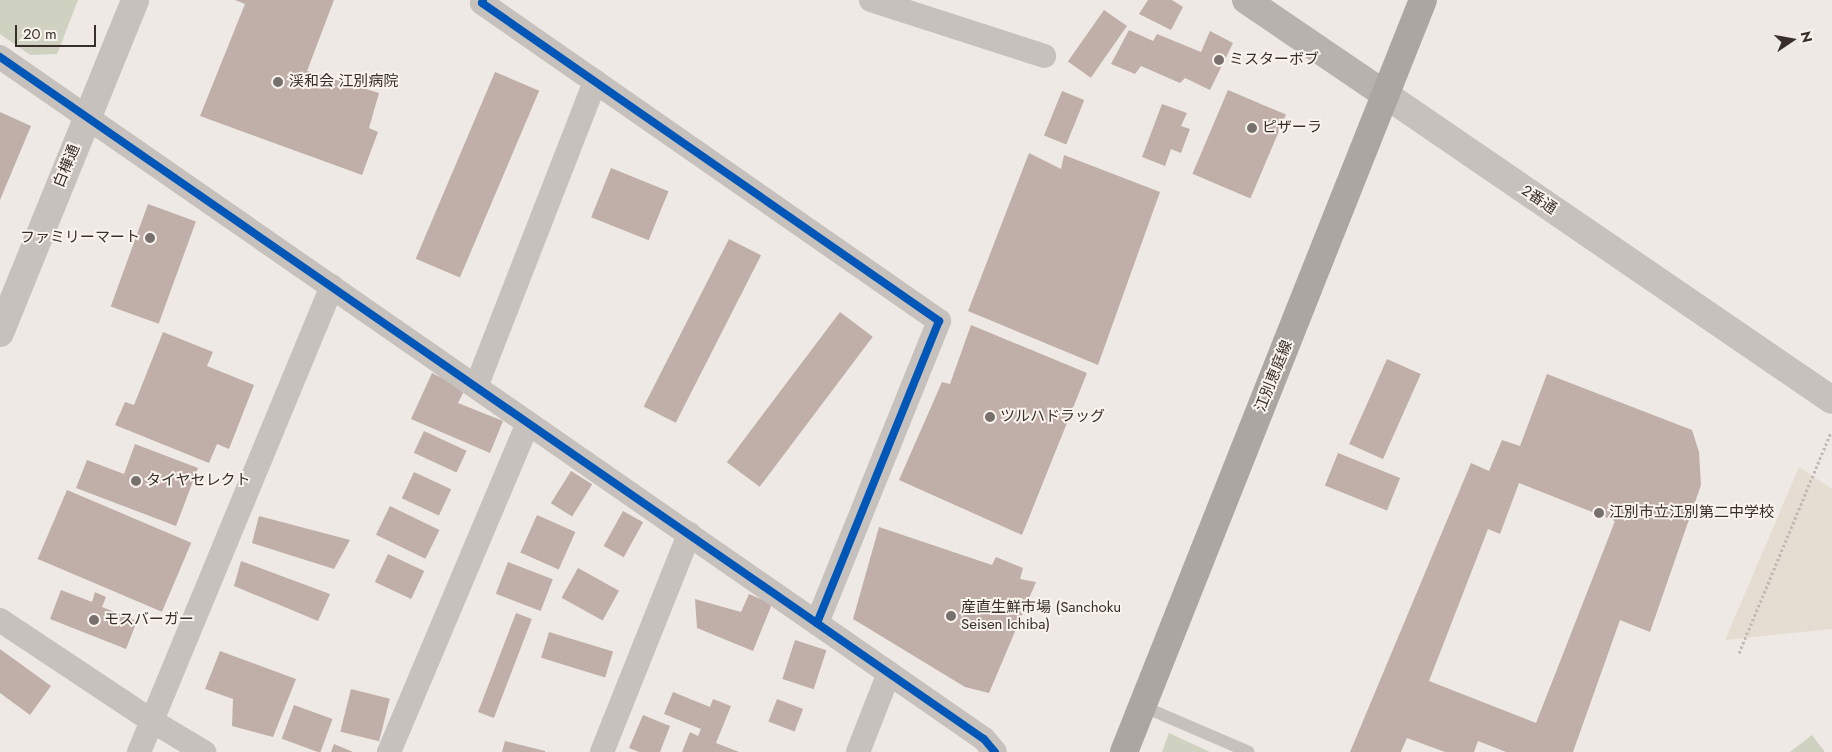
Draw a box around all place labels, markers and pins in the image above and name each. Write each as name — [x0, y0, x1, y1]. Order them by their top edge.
place label: ミスターボブ — [1229, 51, 1319, 69]
marker: ミスターボブ — [1213, 54, 1225, 66]
place label: 渓和会 江別病院 — [289, 73, 398, 91]
marker: 渓和会 江別病院 — [271, 75, 285, 89]
place label: ピザーラ — [1262, 119, 1322, 137]
marker: ピザーラ — [1246, 122, 1258, 134]
place label: ファミリーマート — [20, 229, 140, 247]
marker: ファミリーマート — [144, 232, 156, 244]
place label: ツルハドラッグ — [1000, 408, 1105, 426]
marker: ツルハドラッグ — [984, 411, 996, 423]
place label: タイヤセレクト — [146, 472, 251, 490]
marker: タイヤセレクト — [130, 475, 142, 487]
place label: 江別市立江別第二中学校 — [1609, 504, 1774, 522]
marker: 江別市立江別第二中学校 — [1593, 507, 1605, 519]
place label: 産直生鮮市場 (Sanchoku Seisen Ichiba) — [961, 598, 1121, 633]
marker: 産直生鮮市場 (Sanchoku Seisen Ichiba) — [945, 610, 957, 622]
place label: モスバーガー — [104, 611, 194, 629]
marker: モスバーガー — [88, 614, 100, 626]

